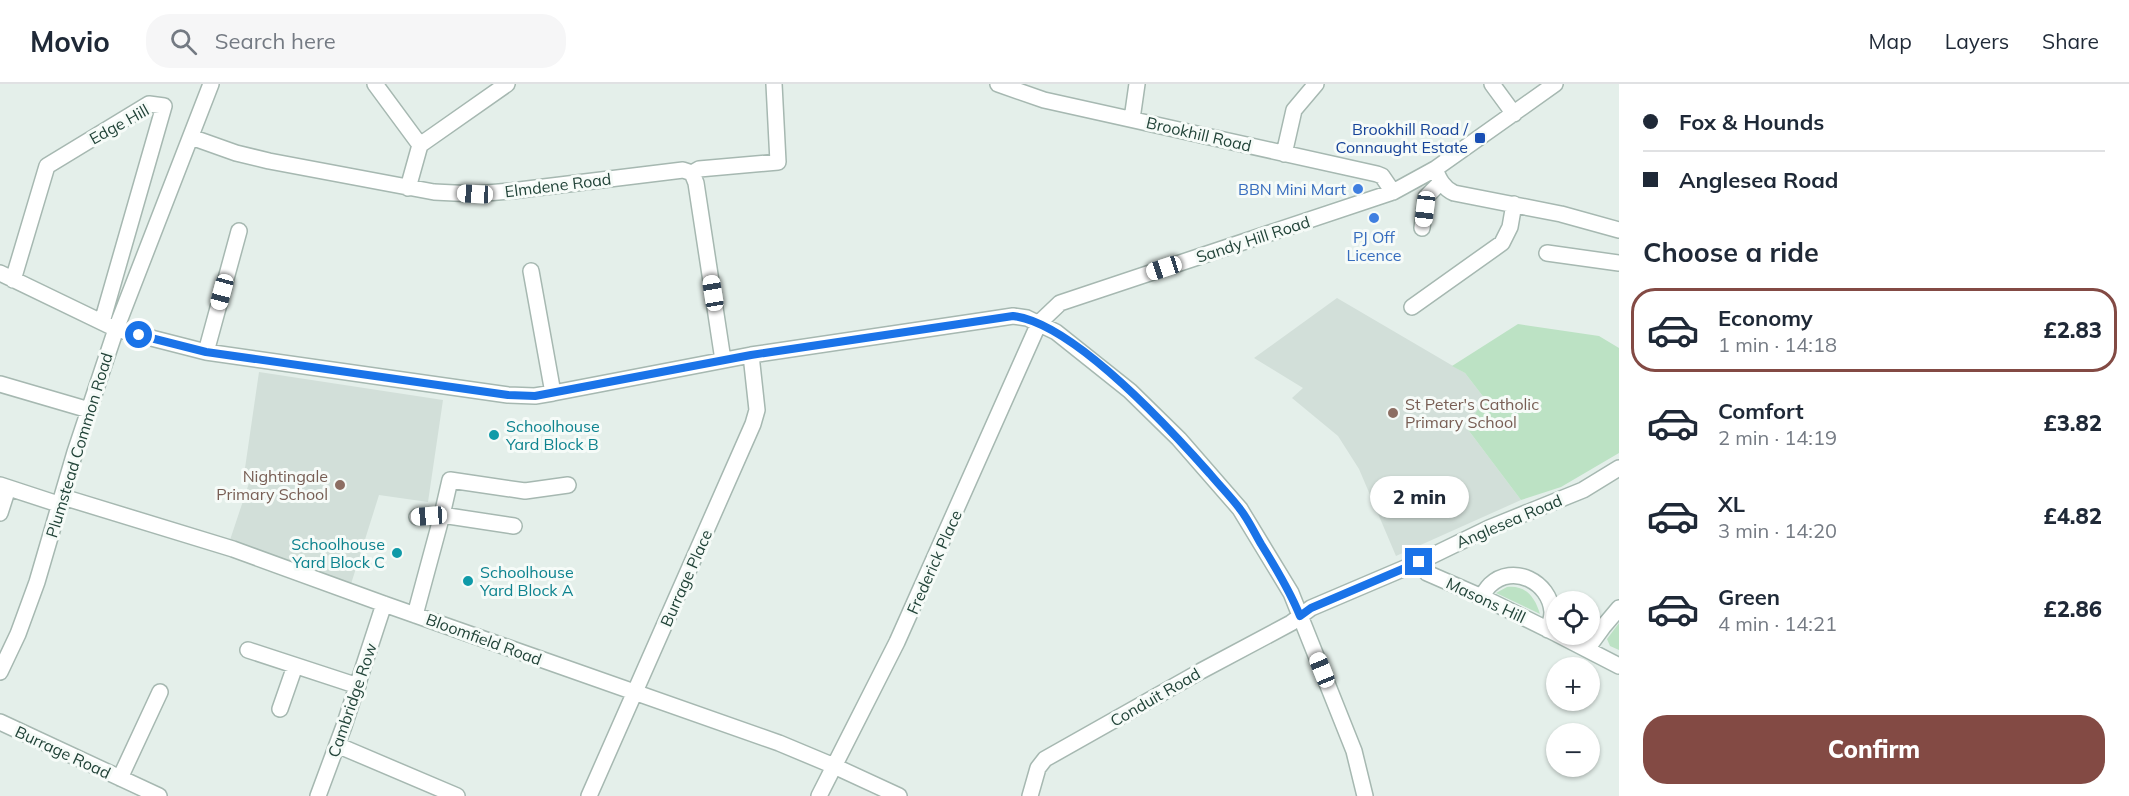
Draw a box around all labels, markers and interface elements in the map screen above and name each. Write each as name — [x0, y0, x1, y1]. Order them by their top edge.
search box — [146, 14, 566, 68]
text: Movio — [30, 24, 110, 59]
icon: search — [167, 25, 200, 58]
text: Search here — [215, 27, 336, 55]
text: Map — [1869, 28, 1912, 54]
text: Layers — [1945, 28, 2009, 54]
text: Share — [2042, 28, 2099, 54]
street label: Edge Hill — [86, 99, 152, 149]
text: Fox & Hounds — [1679, 108, 1824, 136]
street label: Brookhill Road — [1144, 112, 1254, 156]
place label: Brookhill Road / Connaught Estate — [1336, 119, 1468, 157]
marker: Brookhill Road / Connaught Estate — [1473, 131, 1487, 145]
text: Anglesea Road — [1679, 166, 1838, 194]
street label: Elmdene Road — [504, 169, 612, 201]
place label: BBN Mini Mart — [1238, 179, 1346, 199]
marker: BBN Mini Mart — [1351, 182, 1365, 196]
car — [457, 184, 493, 204]
car — [1414, 190, 1436, 228]
street label: Sandy Hill Road — [1194, 211, 1312, 267]
marker: PJ Off Licence — [1367, 211, 1381, 225]
place label: PJ Off Licence — [1347, 227, 1401, 265]
text: Choose a ride — [1643, 235, 1819, 269]
car — [1144, 254, 1184, 282]
car — [209, 272, 235, 312]
car — [701, 274, 725, 312]
icon: car — [1646, 303, 1700, 357]
text: Economy — [1718, 304, 1813, 332]
text: £2.83 — [2043, 316, 2102, 344]
route start — [125, 321, 152, 348]
text: 1 min · 14:18 — [1718, 332, 1837, 357]
street label: Plumstead Common Road — [41, 350, 117, 540]
place label: St Peter's Catholic Primary School — [1405, 394, 1539, 432]
icon: car — [1646, 396, 1700, 450]
text: Comfort — [1718, 397, 1804, 425]
marker: St Peter's Catholic Primary School — [1386, 406, 1400, 420]
text: £3.82 — [2043, 409, 2102, 437]
place label: Schoolhouse Yard Block B — [505, 416, 600, 454]
text: 2 min · 14:19 — [1718, 425, 1837, 450]
marker: Schoolhouse Yard Block B — [487, 428, 501, 442]
place label: Nightingale Primary School — [216, 466, 328, 504]
callout: 2 min — [1370, 475, 1468, 517]
marker: Nightingale Primary School — [333, 478, 347, 492]
text: 2 min — [1393, 484, 1446, 509]
icon: car — [1646, 489, 1700, 543]
street label: Anglesea Road — [1453, 490, 1565, 552]
text: XL — [1718, 490, 1745, 518]
text: £4.82 — [2043, 502, 2102, 530]
car — [410, 506, 448, 526]
street label: Frederick Place — [902, 507, 966, 617]
text: 3 min · 14:20 — [1718, 518, 1837, 543]
street label: Burrage Place — [656, 526, 716, 630]
place label: Schoolhouse Yard Block C — [291, 534, 385, 572]
marker: Schoolhouse Yard Block C — [390, 546, 404, 560]
route end — [1405, 548, 1432, 575]
place label: Schoolhouse Yard Block A — [479, 562, 574, 600]
street label: Masons Hill — [1443, 573, 1529, 627]
marker: Schoolhouse Yard Block A — [461, 574, 475, 588]
icon: car — [1646, 582, 1700, 636]
text: Green — [1718, 583, 1780, 611]
map controls — [1546, 591, 1600, 777]
button: locate — [1546, 591, 1600, 645]
text: £2.86 — [2043, 595, 2102, 623]
street label: Bloomfield Road — [423, 609, 545, 669]
text: 4 min · 14:21 — [1718, 611, 1837, 636]
street label: Cambridge Row — [323, 640, 381, 760]
car — [1307, 650, 1337, 690]
button: + — [1546, 657, 1600, 711]
street label: Conduit Road — [1106, 663, 1204, 731]
button: Confirm — [1643, 715, 2105, 784]
street label: Burrage Road — [12, 721, 114, 783]
button: − — [1546, 723, 1600, 777]

